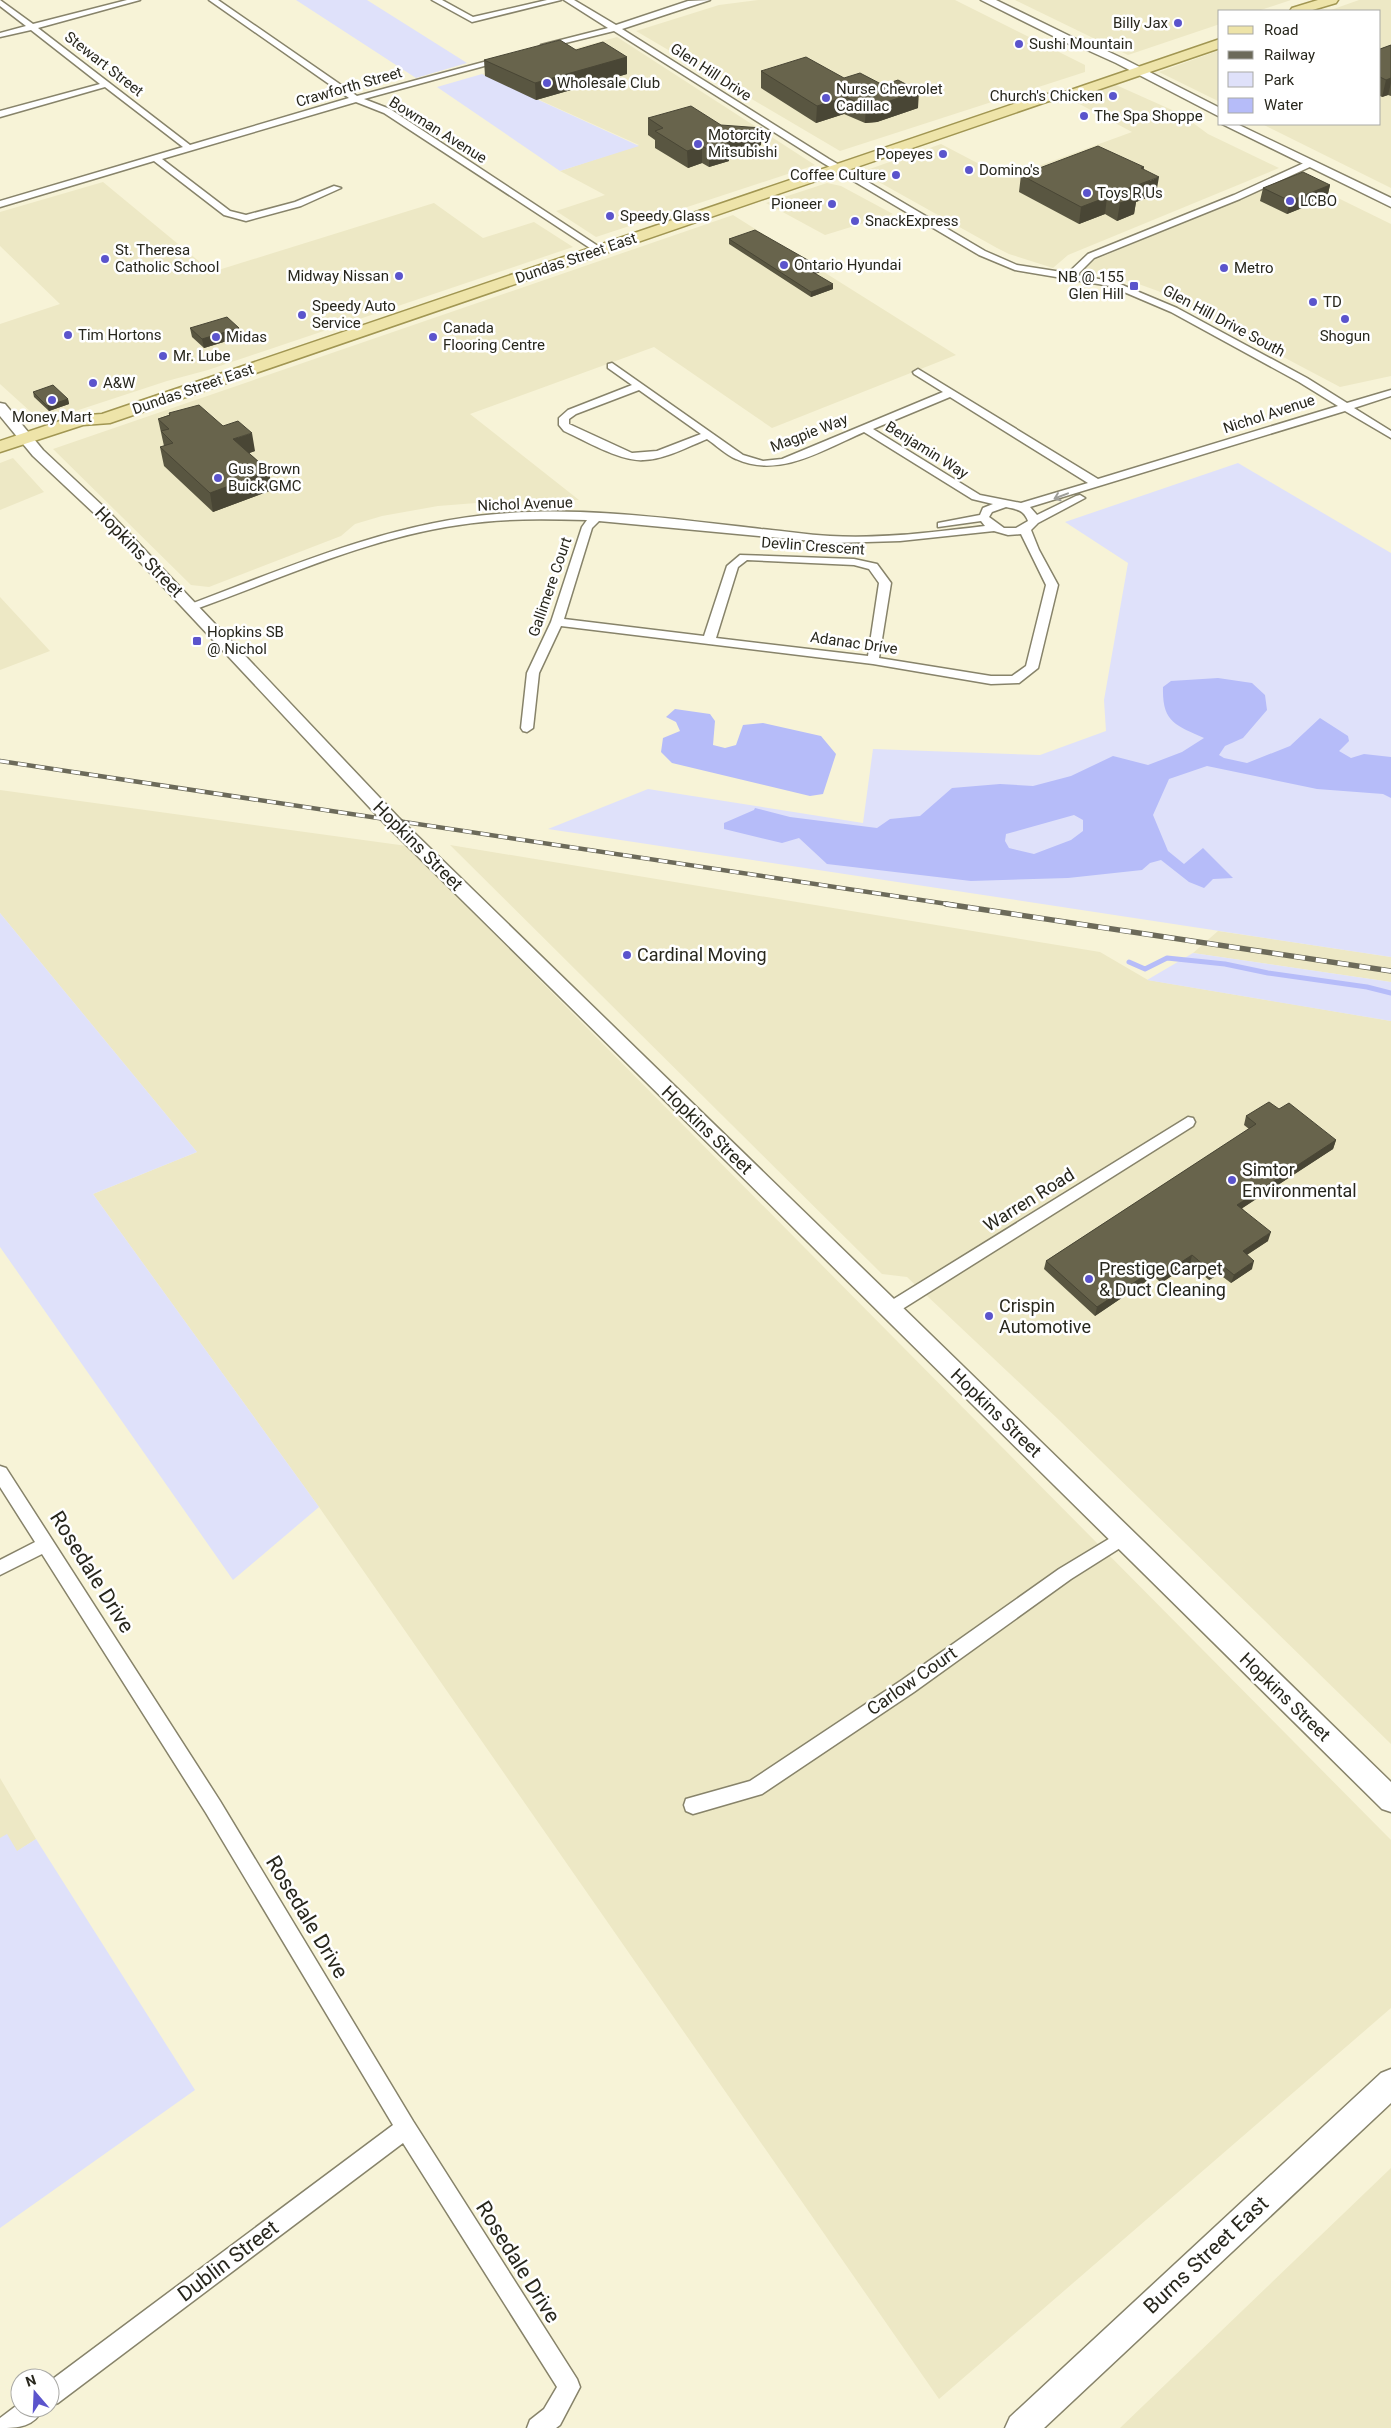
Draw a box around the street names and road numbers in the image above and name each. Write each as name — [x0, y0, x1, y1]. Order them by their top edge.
street label: Stewart Street — [61, 28, 147, 100]
street label: Glen Hill Drive — [667, 39, 755, 105]
street label: Crawforth Street — [294, 63, 404, 111]
street label: Bowman Avenue — [386, 93, 490, 167]
street label: Dundas Street East — [513, 229, 639, 287]
street label: Glen Hill Drive South — [1160, 281, 1288, 361]
street label: Dundas Street East — [130, 360, 256, 418]
street label: Nichol Avenue — [1221, 391, 1317, 437]
street label: Magpie Way — [768, 410, 850, 456]
street label: Benjamin Way — [882, 417, 972, 483]
street label: Nichol Avenue — [477, 493, 573, 515]
street label: Hopkins Street — [91, 502, 188, 601]
street label: Devlin Crescent — [761, 533, 865, 559]
street label: Gallimere Court — [525, 535, 575, 639]
street label: Adanac Drive — [809, 628, 899, 658]
street label: Hopkins Street — [369, 797, 468, 895]
street label: Hopkins Street — [658, 1081, 757, 1178]
street label: Warren Road — [980, 1163, 1078, 1236]
street label: Hopkins Street — [947, 1364, 1046, 1461]
street label: Rosedale Drive — [45, 1507, 139, 1637]
street label: Carlow Court — [863, 1642, 961, 1719]
street label: Hopkins Street — [1236, 1648, 1335, 1745]
street label: Rosedale Drive — [261, 1851, 353, 1983]
street label: Burns Street East — [1139, 2191, 1273, 2319]
street label: Rosedale Drive — [471, 2197, 565, 2327]
street label: Dublin Street — [173, 2215, 283, 2307]

